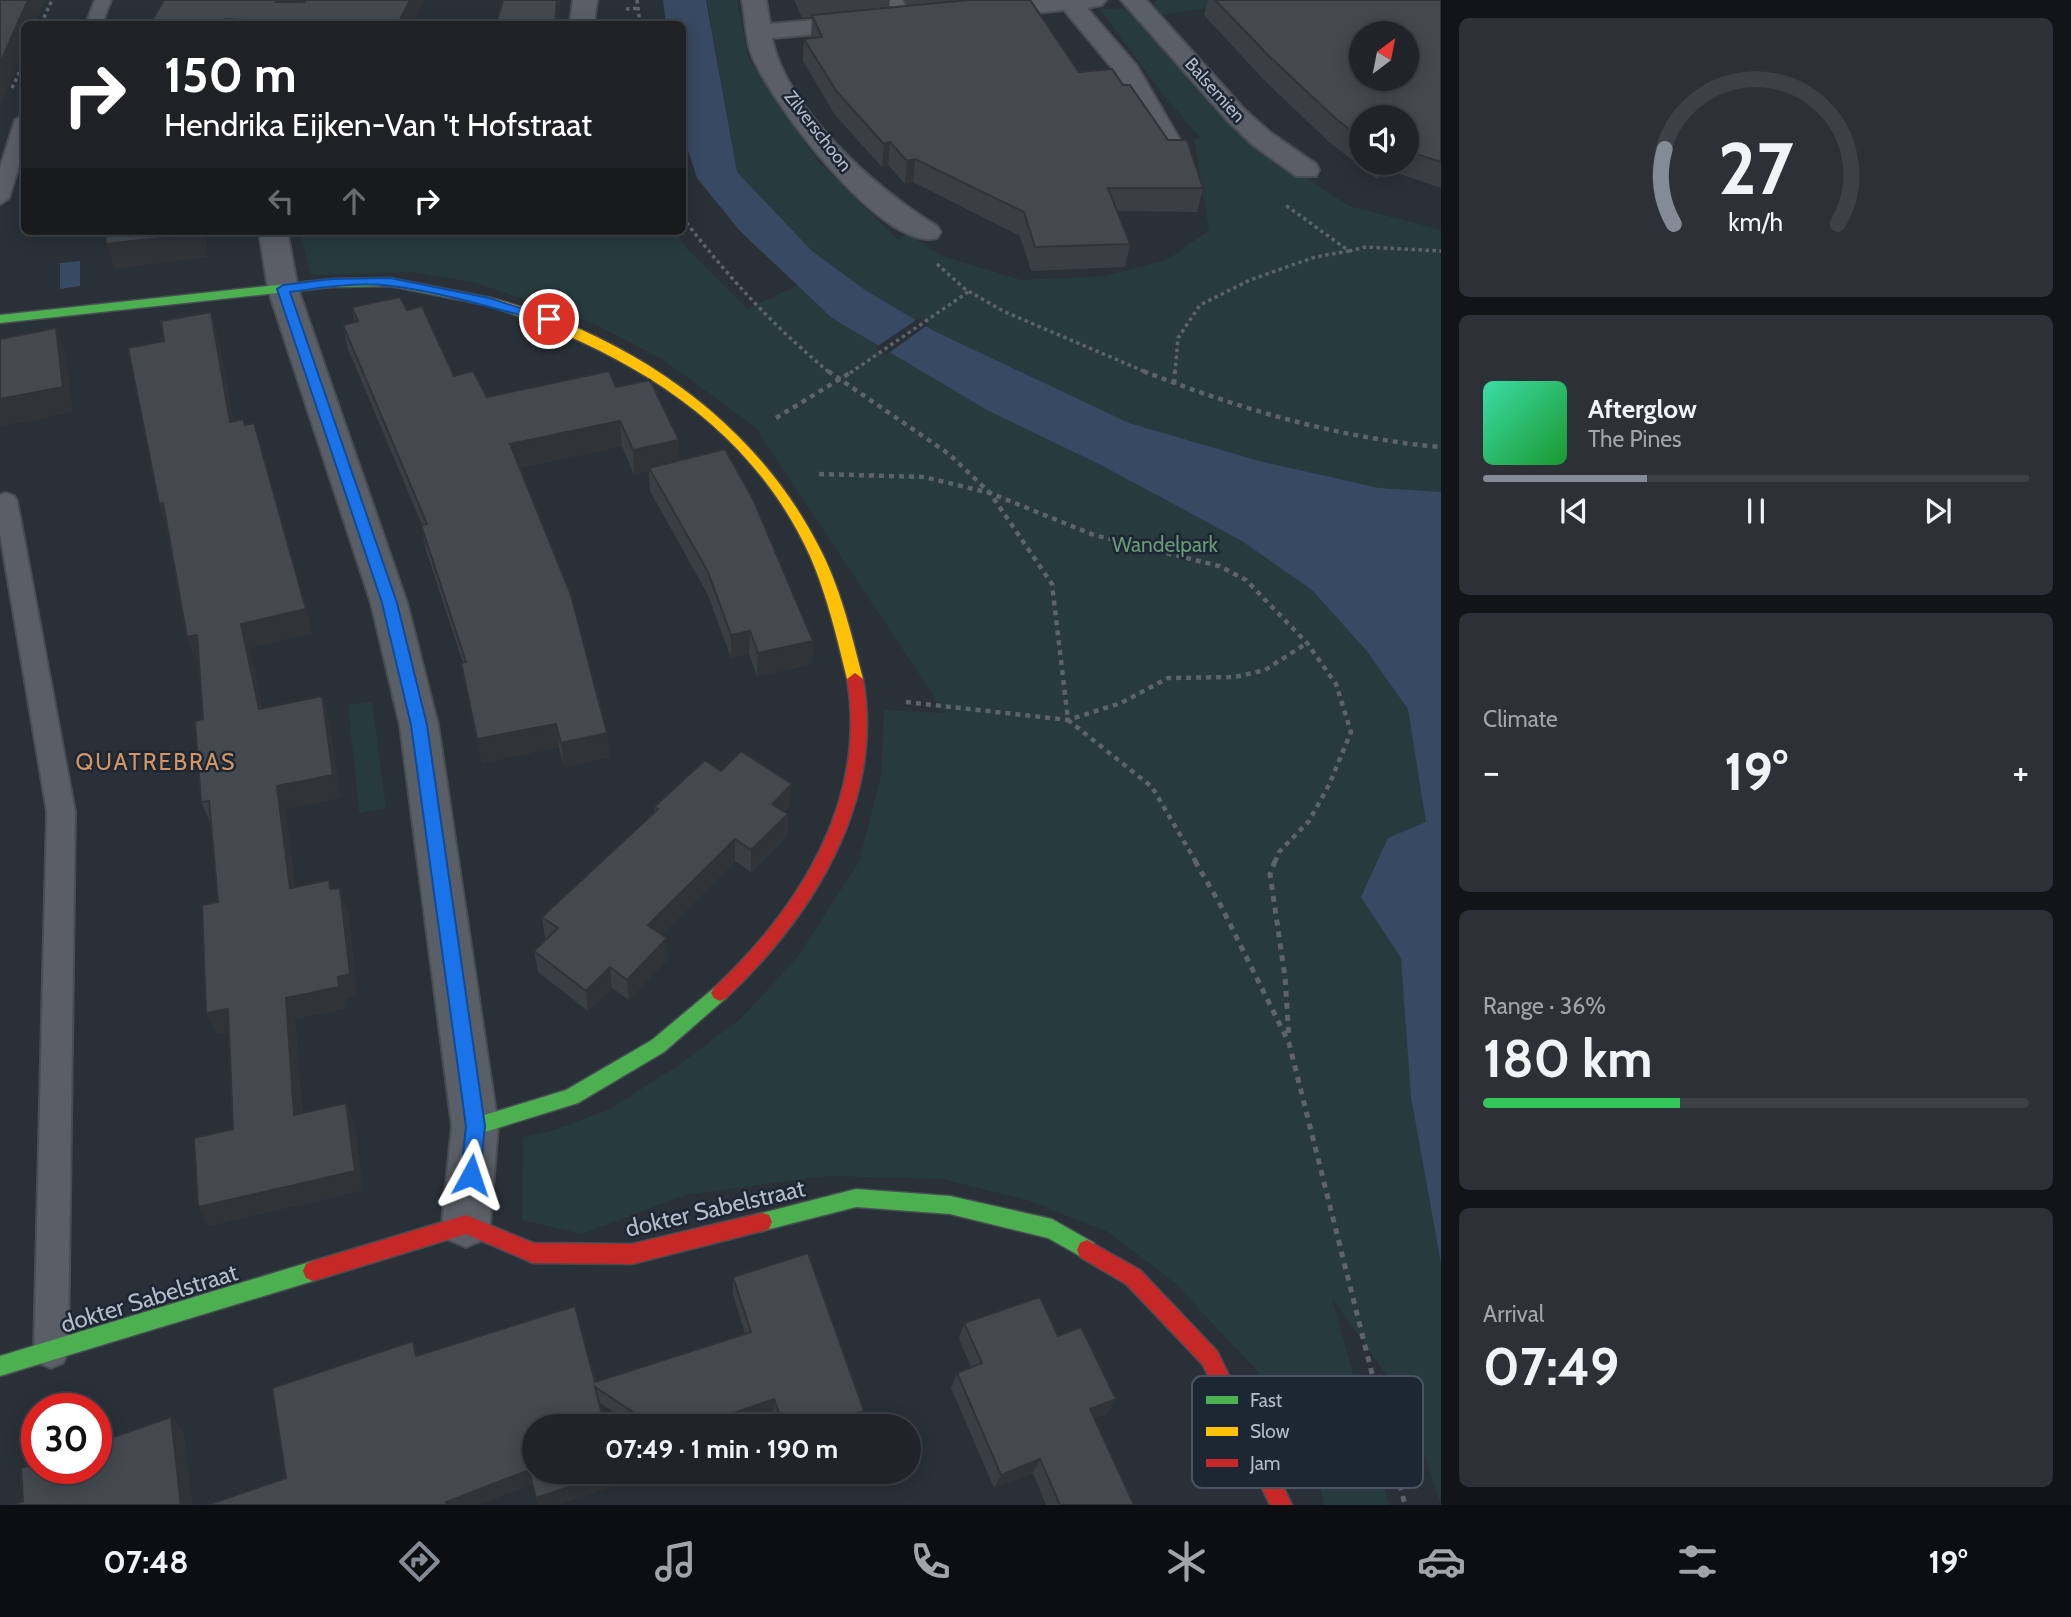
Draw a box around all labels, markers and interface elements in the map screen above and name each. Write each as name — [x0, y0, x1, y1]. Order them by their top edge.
north arrow — [1349, 21, 1419, 91]
map controls — [1349, 21, 1419, 175]
text: 150 m — [164, 45, 297, 104]
icon: right — [49, 49, 140, 140]
street label: Balsemien — [1180, 53, 1250, 127]
street label: Zilverschoon — [780, 86, 856, 176]
text: Hendrika Eijken-Van 't Hofstraat — [164, 105, 592, 144]
button: sound — [1349, 105, 1419, 175]
text: 27 — [1718, 124, 1794, 212]
icon: left — [262, 182, 300, 220]
icon: ahead — [335, 182, 373, 220]
icon: right — [408, 182, 446, 220]
text: km/h — [1729, 207, 1783, 237]
pin — [519, 289, 579, 349]
icon: arrive — [530, 300, 568, 338]
text: Afterglow — [1588, 393, 1697, 425]
text: The Pines — [1588, 425, 1682, 453]
icon: previous — [1555, 492, 1593, 530]
icon: pause — [1737, 492, 1775, 530]
icon: next — [1919, 492, 1957, 530]
park label: Wandelpark — [1112, 532, 1219, 557]
text: Climate — [1483, 705, 1558, 733]
text: 19° — [1724, 740, 1788, 803]
district label: QUATREBRAS — [76, 748, 237, 776]
text: − — [1483, 748, 1500, 795]
text: + — [2012, 748, 2029, 795]
text: Range · 36% — [1483, 992, 1606, 1020]
text: 180 km — [1483, 1027, 1652, 1090]
position arrow — [434, 1138, 508, 1212]
street label: dokter Sabelstraat — [622, 1173, 808, 1243]
street label: dokter Sabelstraat — [57, 1257, 241, 1339]
text: Arrival — [1483, 1300, 1544, 1328]
text: 07:49 — [1483, 1335, 1619, 1398]
legend — [1192, 1376, 1423, 1488]
text: Fast — [1250, 1389, 1283, 1412]
speed limit sign: 30 — [21, 1393, 112, 1484]
text: Slow — [1250, 1420, 1290, 1443]
text: 07:49 · 1 min · 190 m — [605, 1433, 838, 1465]
text: Jam — [1249, 1452, 1280, 1475]
icon: directions — [395, 1537, 444, 1586]
icon: music — [651, 1537, 700, 1586]
icon: phone — [906, 1537, 955, 1586]
icon: climate — [1162, 1537, 1211, 1586]
icon: car — [1417, 1537, 1466, 1586]
icon: filters — [1673, 1537, 1722, 1586]
text: 07:48 — [103, 1542, 189, 1581]
text: 19° — [1929, 1542, 1968, 1581]

